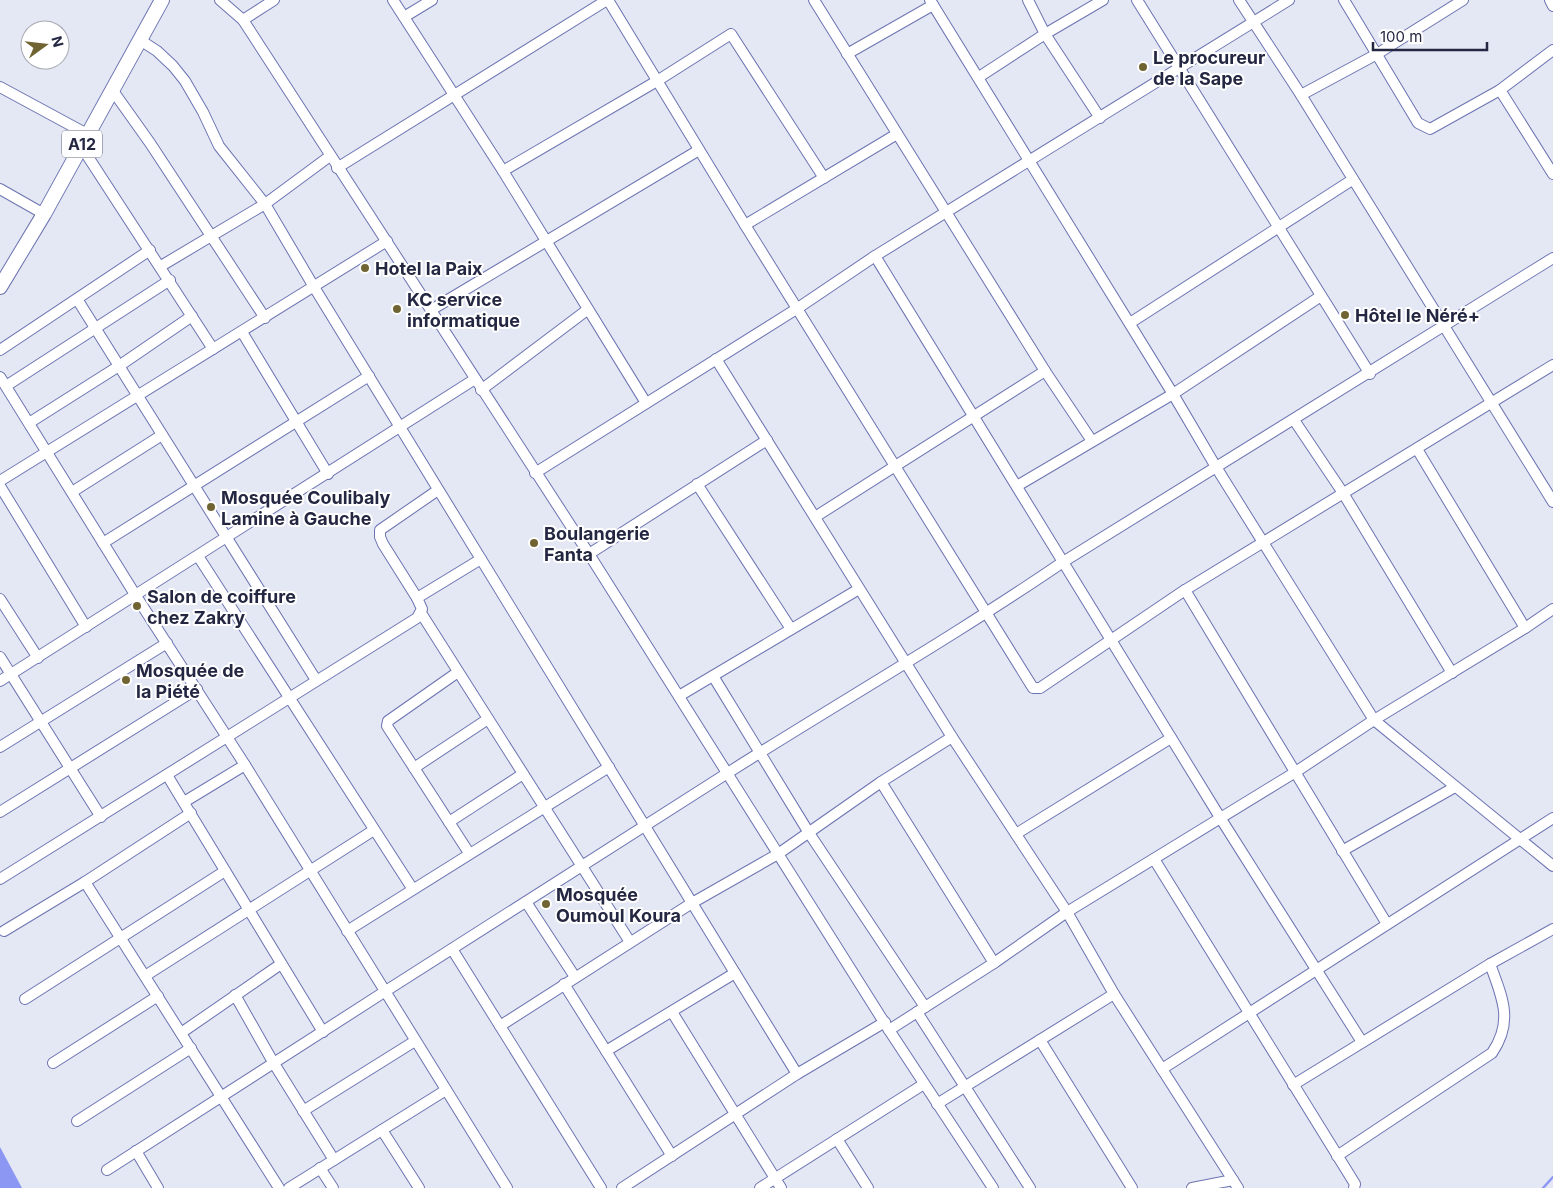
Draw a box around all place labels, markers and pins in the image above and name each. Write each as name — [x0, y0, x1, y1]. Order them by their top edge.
place label: Le procureur de la Sape — [1153, 47, 1265, 89]
marker: Le procureur de la Sape — [1137, 61, 1149, 73]
place label: Hotel la Paix — [375, 258, 483, 279]
marker: Hotel la Paix — [359, 262, 371, 274]
place label: KC service informatique — [407, 289, 520, 331]
marker: KC service informatique — [391, 303, 403, 315]
place label: Hôtel le Néré+ — [1355, 305, 1480, 326]
marker: Hôtel le Néré+ — [1339, 309, 1351, 321]
place label: Mosquée Coulibaly Lamine à Gauche — [221, 487, 391, 529]
marker: Mosquée Coulibaly Lamine à Gauche — [205, 501, 217, 513]
place label: Boulangerie Fanta — [544, 523, 650, 565]
marker: Boulangerie Fanta — [528, 537, 540, 549]
place label: Salon de coiffure chez Zakry — [147, 586, 296, 628]
marker: Salon de coiffure chez Zakry — [131, 600, 143, 612]
place label: Mosquée de la Piété — [136, 660, 244, 702]
marker: Mosquée de la Piété — [120, 674, 132, 686]
place label: Mosquée Oumoul Koura — [556, 884, 681, 926]
marker: Mosquée Oumoul Koura — [540, 898, 552, 910]

